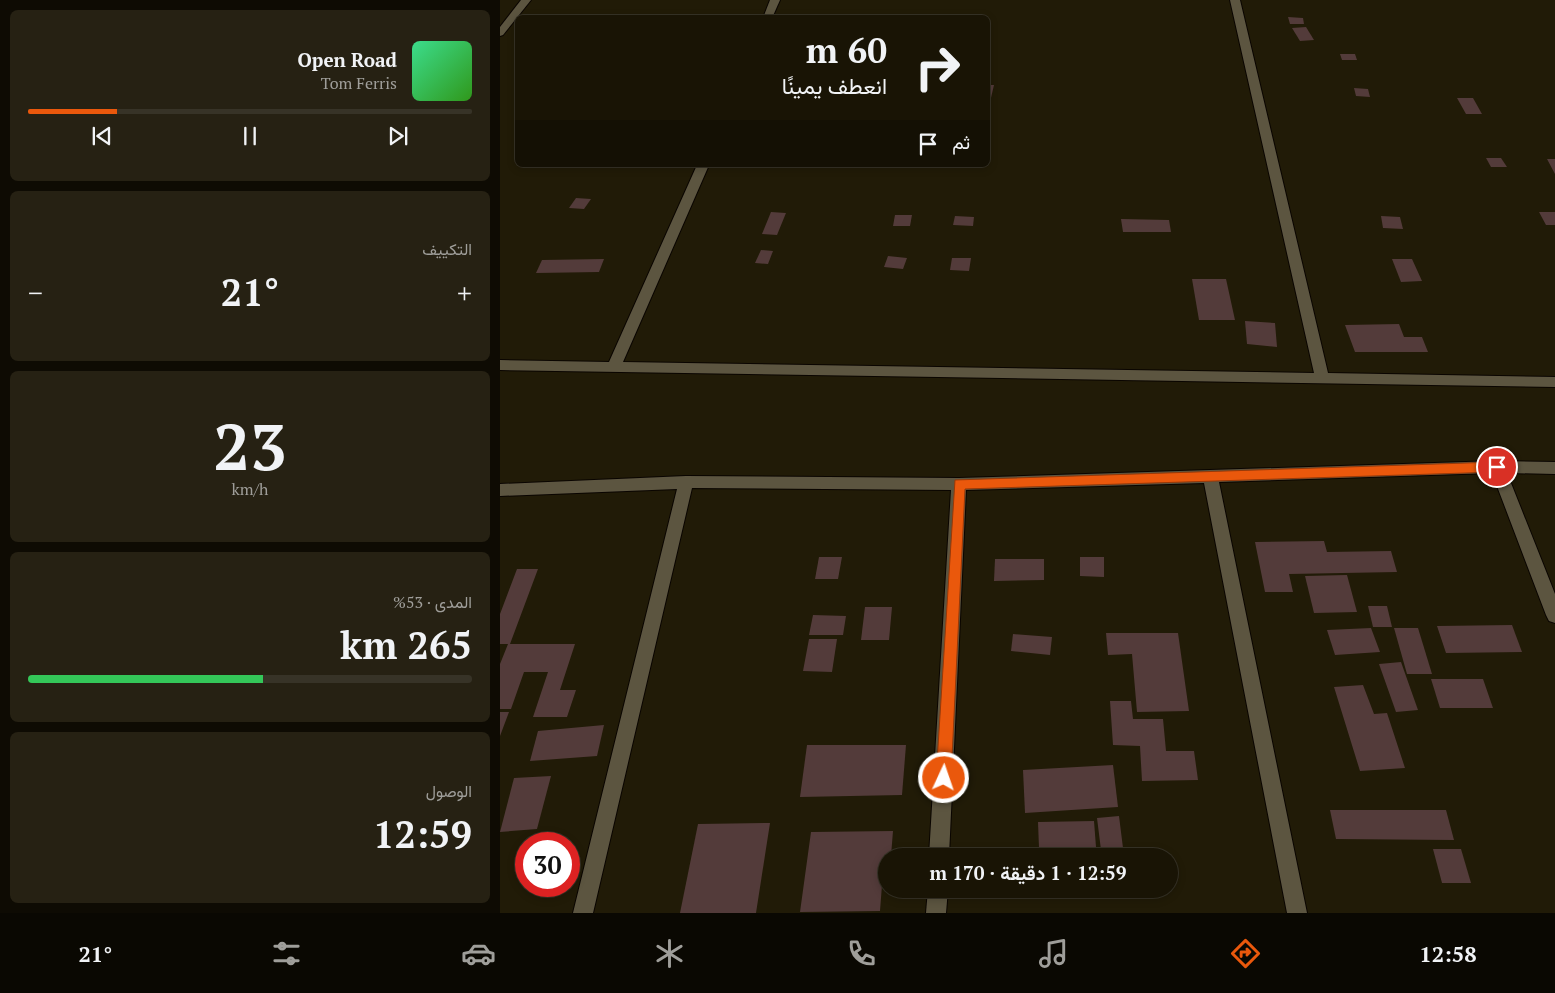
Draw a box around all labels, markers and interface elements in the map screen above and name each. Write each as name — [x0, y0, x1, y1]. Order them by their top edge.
text: 60 m — [806, 27, 887, 73]
icon: right — [905, 35, 970, 100]
text: Open Road — [297, 47, 397, 72]
text: انعطف يمينًا — [782, 71, 887, 100]
text: Tom Ferris — [321, 72, 397, 94]
icon: previous — [88, 122, 116, 150]
icon: pause — [236, 122, 264, 150]
icon: next — [384, 122, 412, 150]
text: ثم — [952, 129, 970, 154]
icon: arrive — [914, 130, 942, 158]
text: التكييف — [422, 238, 472, 260]
text: 21° — [221, 267, 279, 317]
text: − — [28, 274, 43, 311]
text: + — [457, 274, 472, 311]
text: 23 — [213, 402, 287, 489]
pin — [1476, 446, 1518, 488]
icon: arrive — [1483, 453, 1511, 481]
text: km/h — [232, 478, 268, 500]
text: المدى · 53% — [393, 591, 472, 613]
text: 265 km — [340, 620, 472, 670]
position arrow — [917, 751, 969, 803]
text: الوصول — [426, 780, 472, 802]
text: 12:59 — [373, 809, 472, 859]
speed limit sign: 30 — [515, 832, 580, 897]
text: 12:59 · 1 دقيقة · 170 m — [930, 860, 1126, 885]
icon: filters — [269, 936, 304, 971]
icon: car — [461, 936, 496, 971]
icon: climate — [652, 936, 687, 971]
icon: phone — [844, 936, 879, 971]
icon: music — [1036, 936, 1071, 971]
icon: directions — [1228, 936, 1263, 971]
text: 21° — [78, 939, 112, 968]
text: 12:58 — [1419, 939, 1477, 968]

